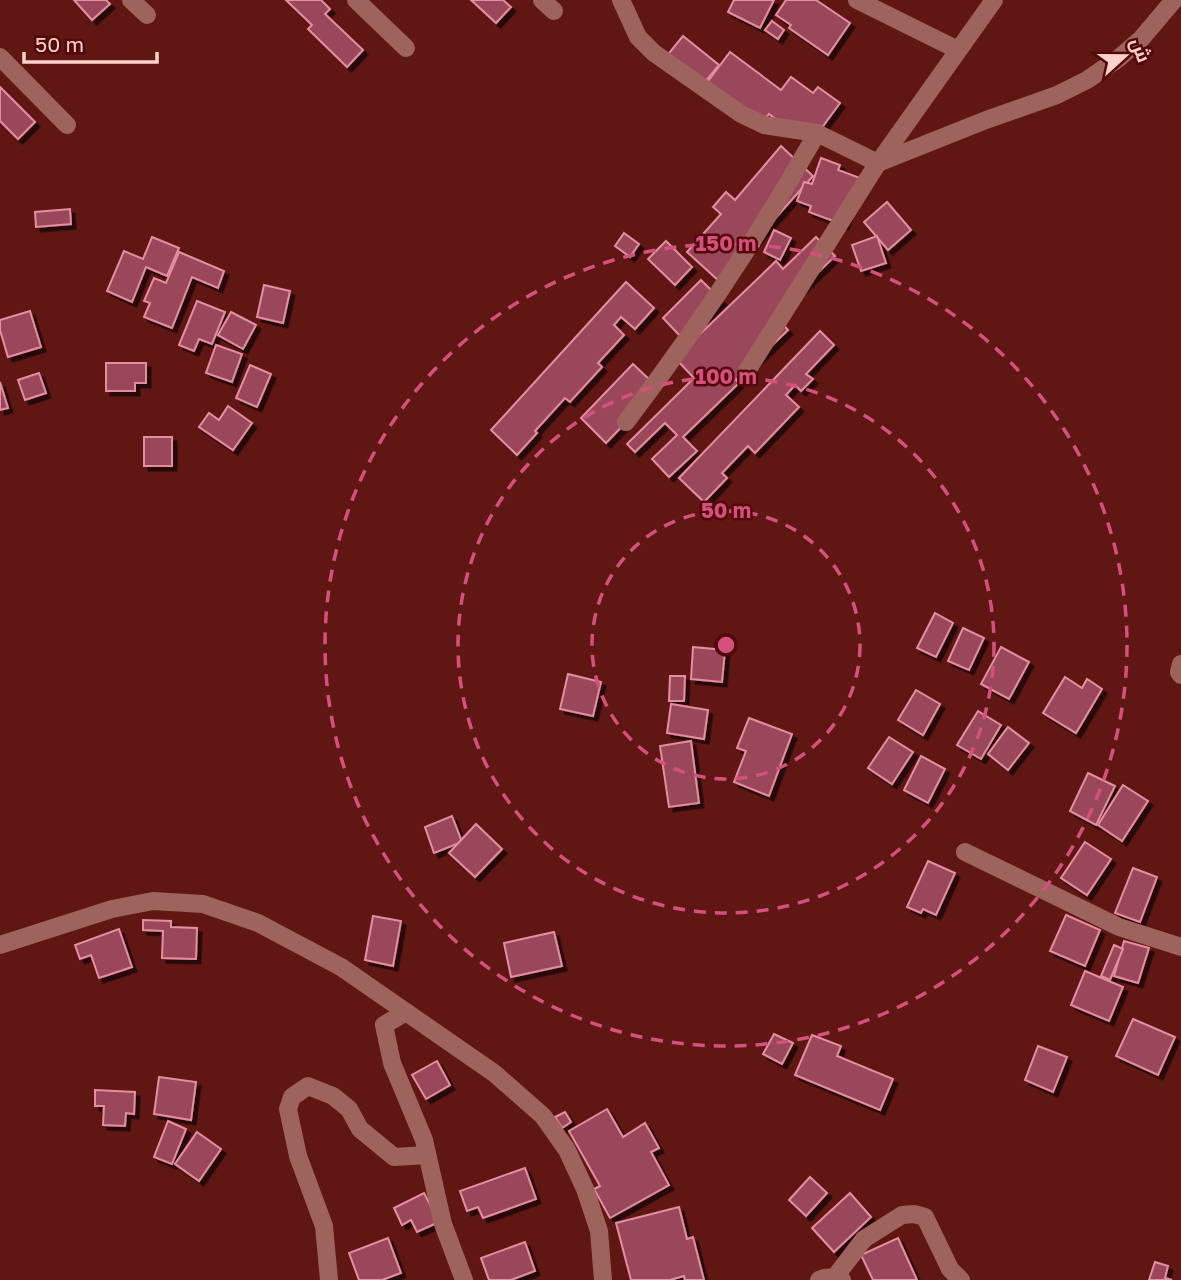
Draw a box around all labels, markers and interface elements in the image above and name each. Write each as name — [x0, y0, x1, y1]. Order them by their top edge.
scale bar — [24, 21, 158, 65]
north arrow — [1090, 21, 1160, 91]
text: 50 m — [35, 31, 84, 57]
text: ش — [1125, 34, 1156, 66]
text: 150 m — [696, 230, 756, 256]
text: 100 m — [695, 363, 757, 389]
text: 50 m — [701, 497, 751, 523]
centre of rings — [714, 633, 738, 657]

